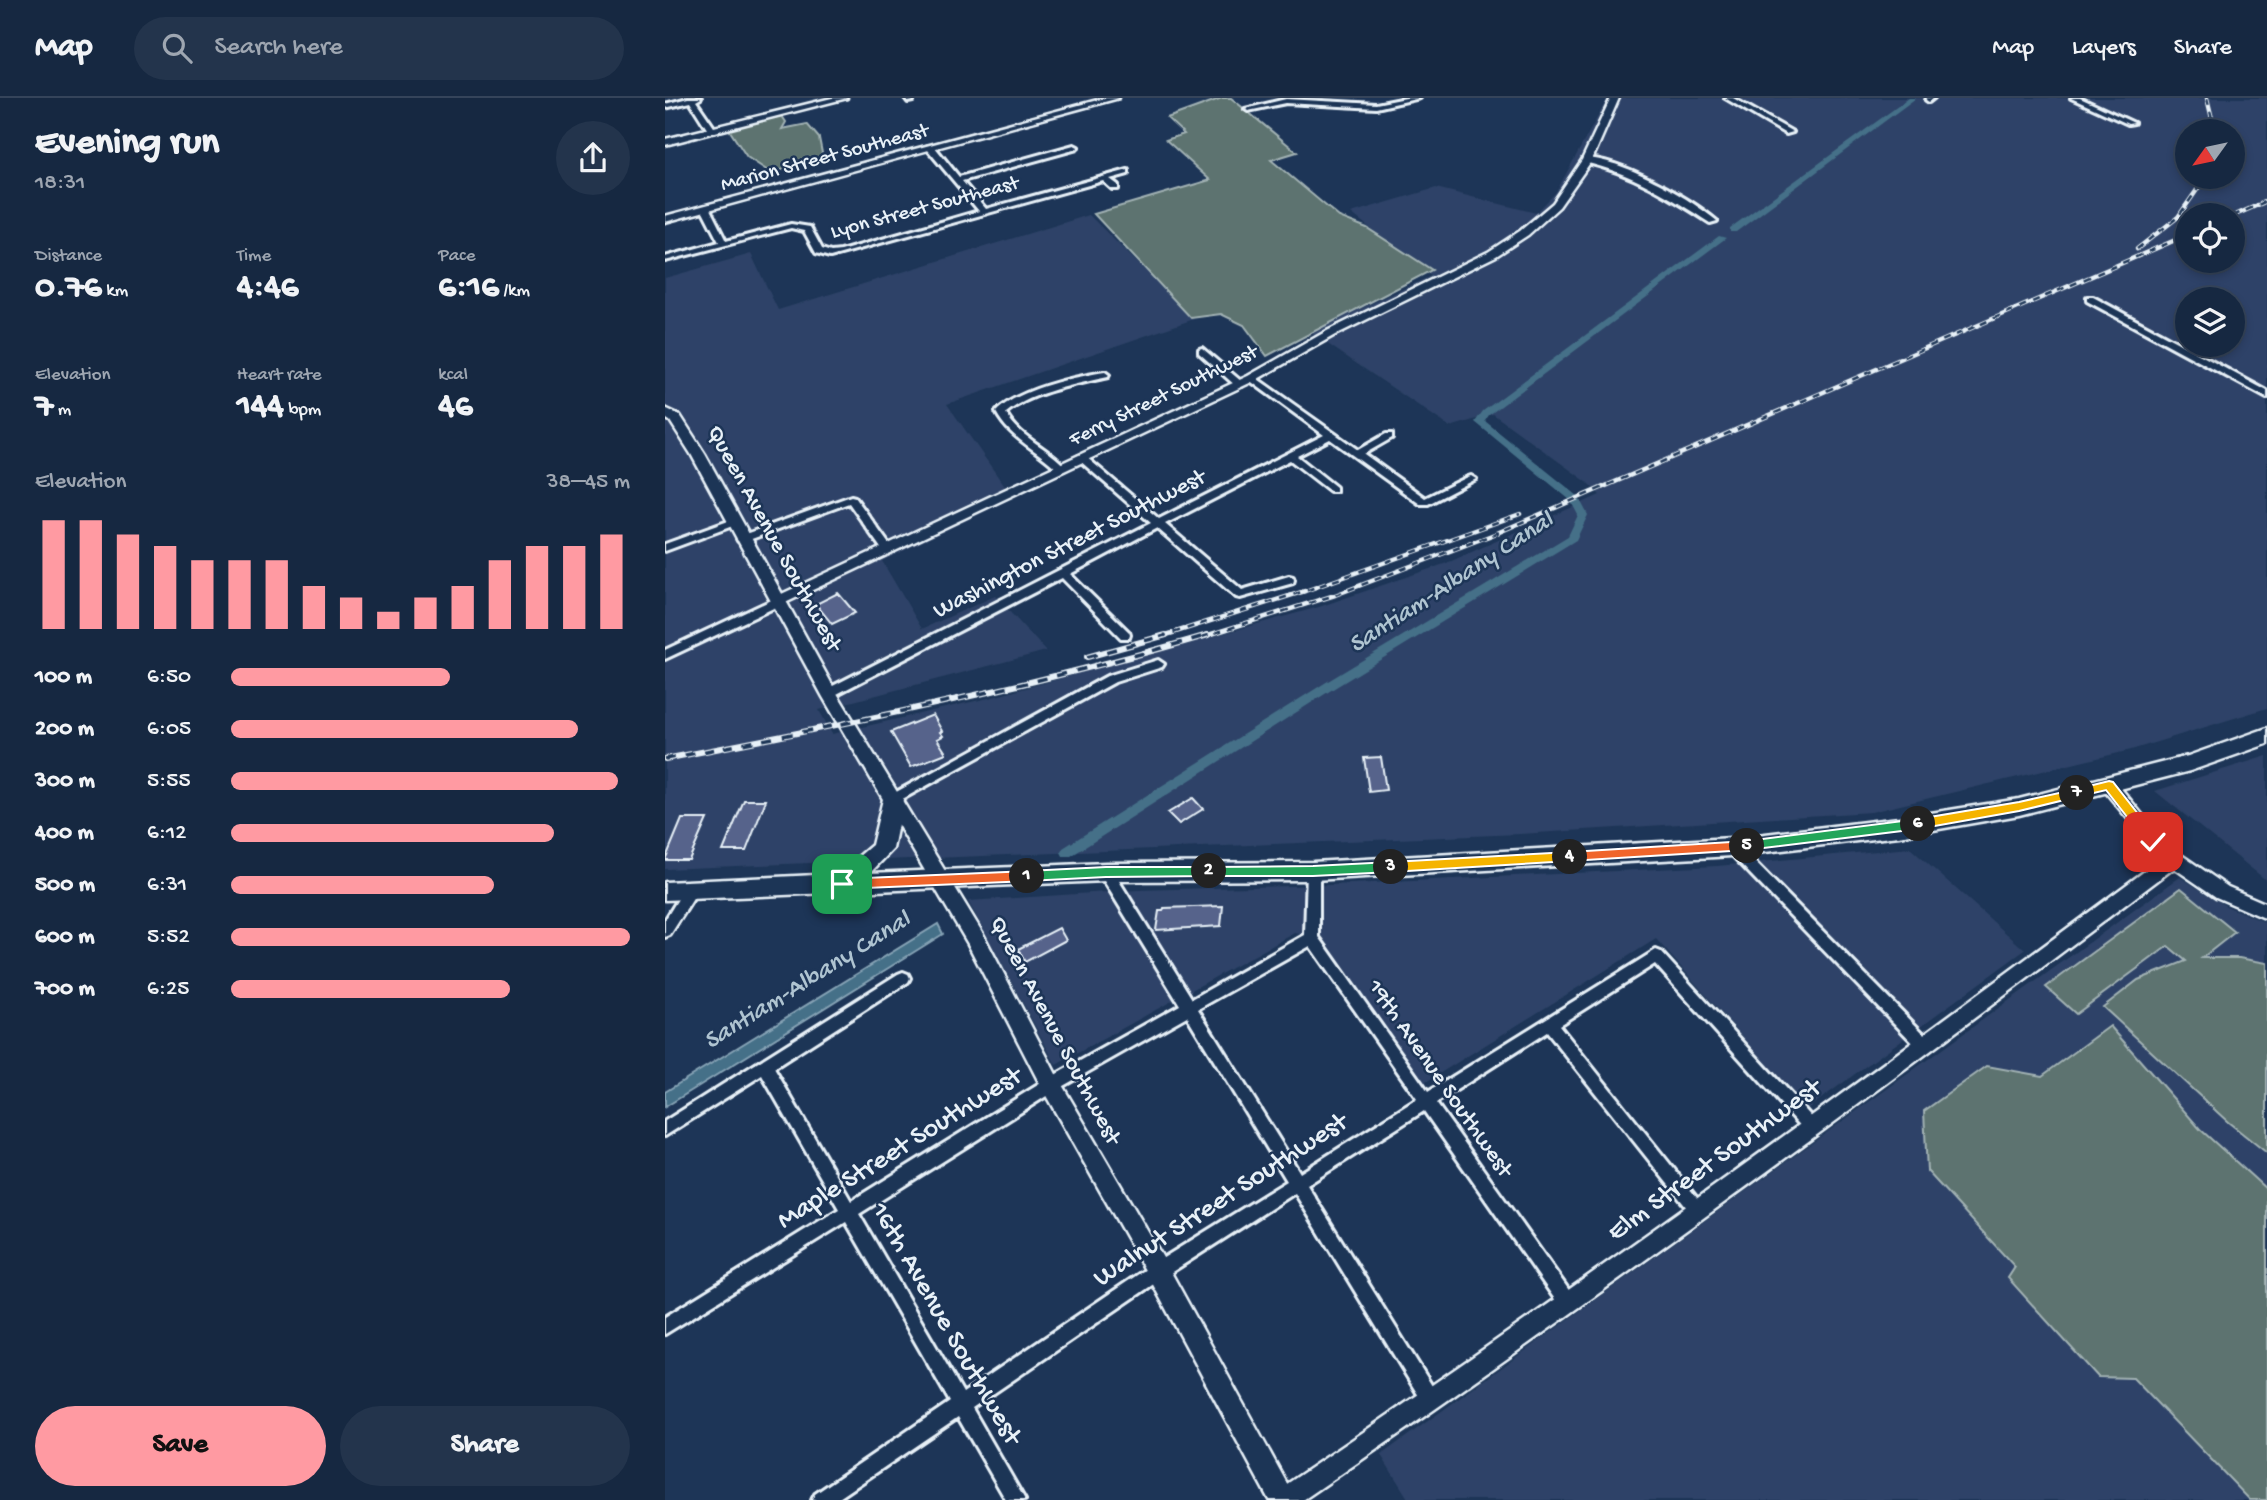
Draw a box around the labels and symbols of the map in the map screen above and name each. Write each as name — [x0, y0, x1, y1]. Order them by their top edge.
street label: Marion Street Southeast — [718, 119, 934, 199]
north arrow — [2175, 119, 2245, 189]
street label: Lyon Street Southeast — [828, 171, 1024, 246]
street label: Ferry Street Southwest — [1065, 339, 1264, 454]
street label: Queen Avenue Southwest — [699, 421, 848, 659]
street label: Washington Street Southwest — [929, 463, 1213, 626]
water label: Santiam-Albany Canal — [1344, 506, 1561, 662]
pin: 7 — [2059, 776, 2095, 810]
pin: 6 — [1901, 806, 1935, 842]
pin — [2123, 812, 2183, 872]
pin: 5 — [1729, 828, 1765, 864]
pin: 4 — [1553, 840, 1587, 874]
pin: 3 — [1373, 850, 1409, 884]
pin — [812, 854, 872, 914]
pin: 2 — [1191, 854, 1227, 888]
pin: 1 — [1009, 858, 1045, 894]
water label: Santiam-Albany Canal — [699, 905, 918, 1058]
street label: Queen Avenue Southwest — [982, 912, 1128, 1152]
street label: 19th Avenue Southwest — [1359, 974, 1520, 1185]
street label: Maple Street Southwest — [772, 1059, 1031, 1238]
street label: Elm Street Southwest — [1602, 1071, 1831, 1250]
street label: Walnut Street Southwest — [1088, 1105, 1356, 1296]
street label: 16th Avenue Southwest — [862, 1196, 1029, 1453]

